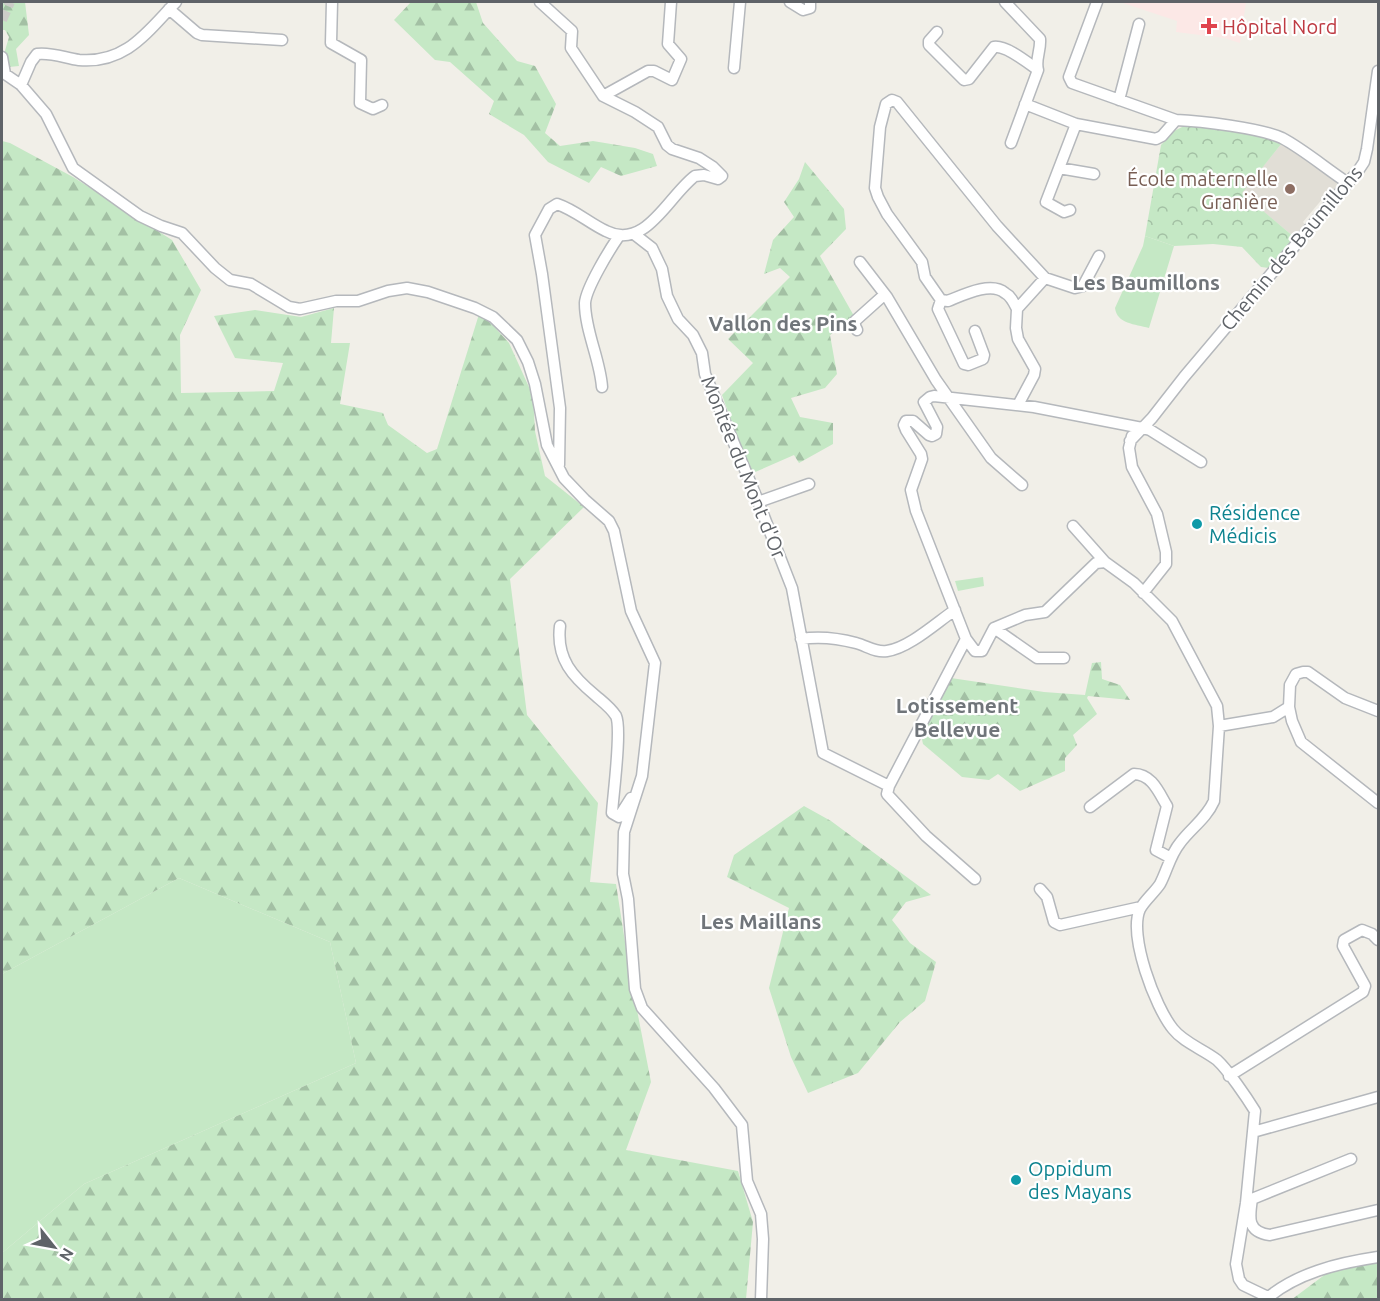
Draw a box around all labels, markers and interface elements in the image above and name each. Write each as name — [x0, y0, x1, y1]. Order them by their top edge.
place label: Hôpital Nord — [1222, 15, 1337, 38]
marker: Hôpital Nord — [1200, 17, 1218, 35]
street label: Chemin des Baumillons — [1215, 161, 1367, 335]
place label: École maternelle Granière — [1127, 167, 1278, 213]
marker: École maternelle Granière — [1283, 182, 1297, 196]
district label: Les Baumillons — [1072, 270, 1220, 294]
district label: Vallon des Pins — [709, 311, 858, 335]
street label: Montée du Mont d'Or — [697, 372, 791, 562]
place label: Résidence Médicis — [1209, 501, 1300, 547]
marker: Résidence Médicis — [1190, 517, 1204, 531]
district label: Lotissement Bellevue — [896, 693, 1018, 741]
district label: Les Maillans — [700, 909, 822, 933]
place label: Oppidum des Mayans — [1028, 1157, 1132, 1203]
marker: Oppidum des Mayans — [1009, 1173, 1023, 1187]
north arrow — [24, 1217, 84, 1277]
text: N — [56, 1245, 78, 1264]

